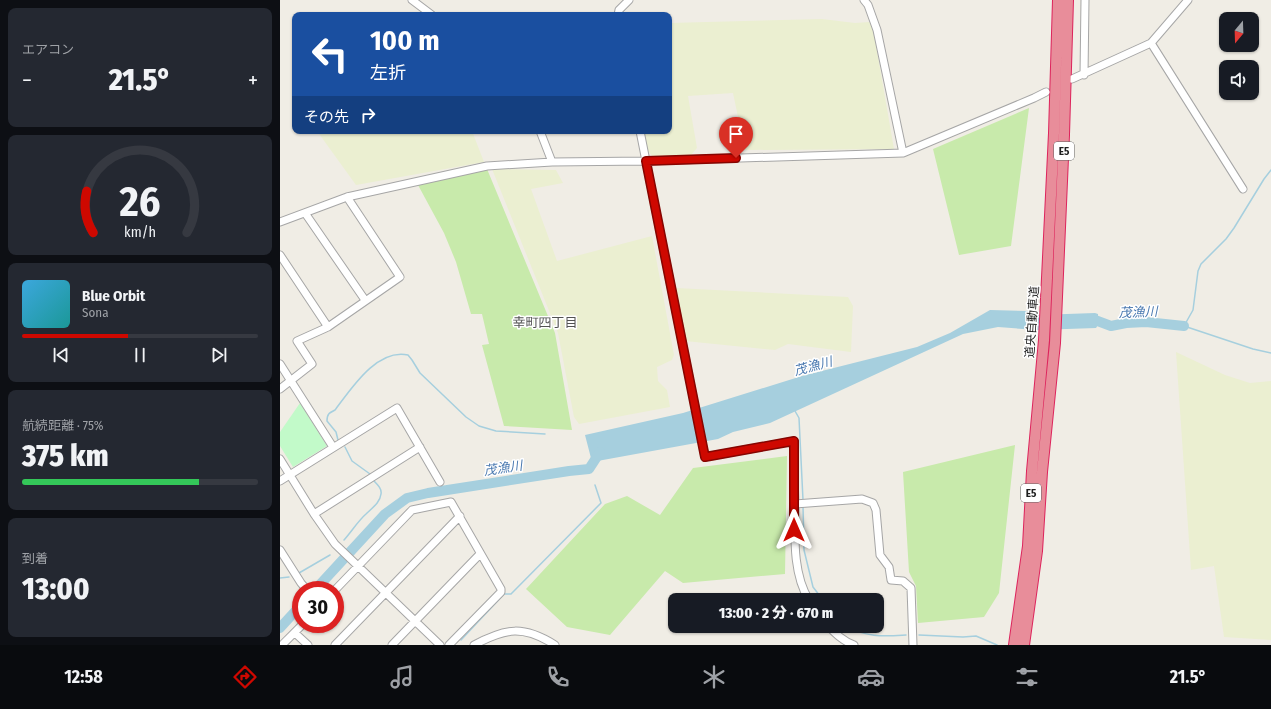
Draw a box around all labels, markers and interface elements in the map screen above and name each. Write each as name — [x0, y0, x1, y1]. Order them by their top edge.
north arrow — [1219, 12, 1259, 52]
map controls — [1219, 12, 1259, 100]
text: 100 m — [370, 24, 440, 57]
icon: left — [304, 28, 356, 80]
text: エアコン — [22, 42, 74, 57]
button: sound — [1219, 60, 1259, 100]
text: 21.5° — [109, 62, 171, 98]
text: 左折 — [370, 62, 406, 84]
text: − — [22, 67, 32, 94]
text: + — [248, 67, 258, 94]
icon: right — [357, 104, 379, 126]
text: その先 — [304, 108, 349, 126]
pin — [719, 117, 753, 158]
icon: arrive — [725, 123, 747, 145]
road number: E5 — [1054, 142, 1074, 160]
text: 26 — [118, 177, 161, 227]
text: km/h — [124, 224, 156, 241]
street label: 道央自動車道 — [1023, 286, 1041, 358]
text: Blue Orbit — [82, 287, 145, 305]
water label: 茂漁川 — [1118, 304, 1160, 320]
text: Sona — [82, 305, 109, 320]
district label: 幸町四丁目 — [512, 315, 578, 330]
icon: previous — [50, 344, 72, 366]
icon: pause — [129, 344, 151, 366]
icon: next — [208, 344, 230, 366]
water label: 茂漁川 — [792, 353, 836, 378]
text: 航続距離 · 75% — [22, 418, 103, 433]
text: 375 km — [22, 438, 109, 474]
water label: 茂漁川 — [483, 458, 525, 478]
road number: E5 — [1021, 484, 1041, 502]
position arrow — [773, 509, 815, 551]
text: 到着 — [22, 551, 48, 566]
text: 13:00 — [22, 571, 90, 607]
speed limit sign: 30 — [292, 581, 344, 633]
text: 13:00 · 2 分 · 670 m — [719, 604, 833, 622]
icon: directions — [231, 663, 259, 691]
icon: music — [388, 663, 416, 691]
icon: phone — [544, 663, 572, 691]
icon: climate — [700, 663, 728, 691]
icon: car — [857, 663, 885, 691]
icon: filters — [1013, 663, 1041, 691]
text: 12:58 — [64, 666, 103, 688]
text: 21.5° — [1170, 666, 1207, 688]

